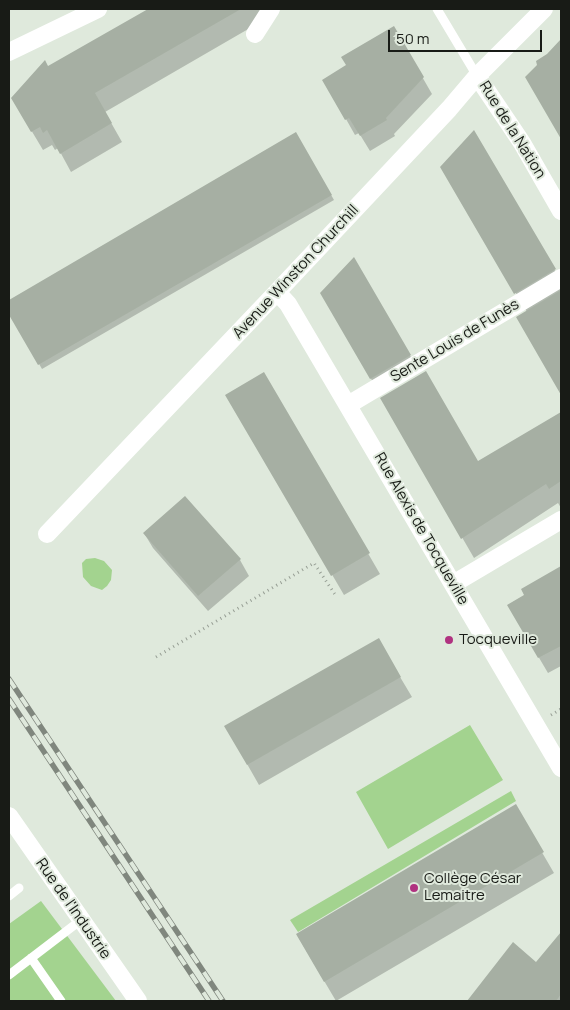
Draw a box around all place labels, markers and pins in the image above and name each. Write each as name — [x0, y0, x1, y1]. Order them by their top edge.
place label: Tocqueville — [459, 631, 537, 649]
marker: Tocqueville — [443, 634, 455, 646]
place label: Collège César Lemaitre — [424, 870, 521, 905]
marker: Collège César Lemaitre — [408, 882, 420, 894]

